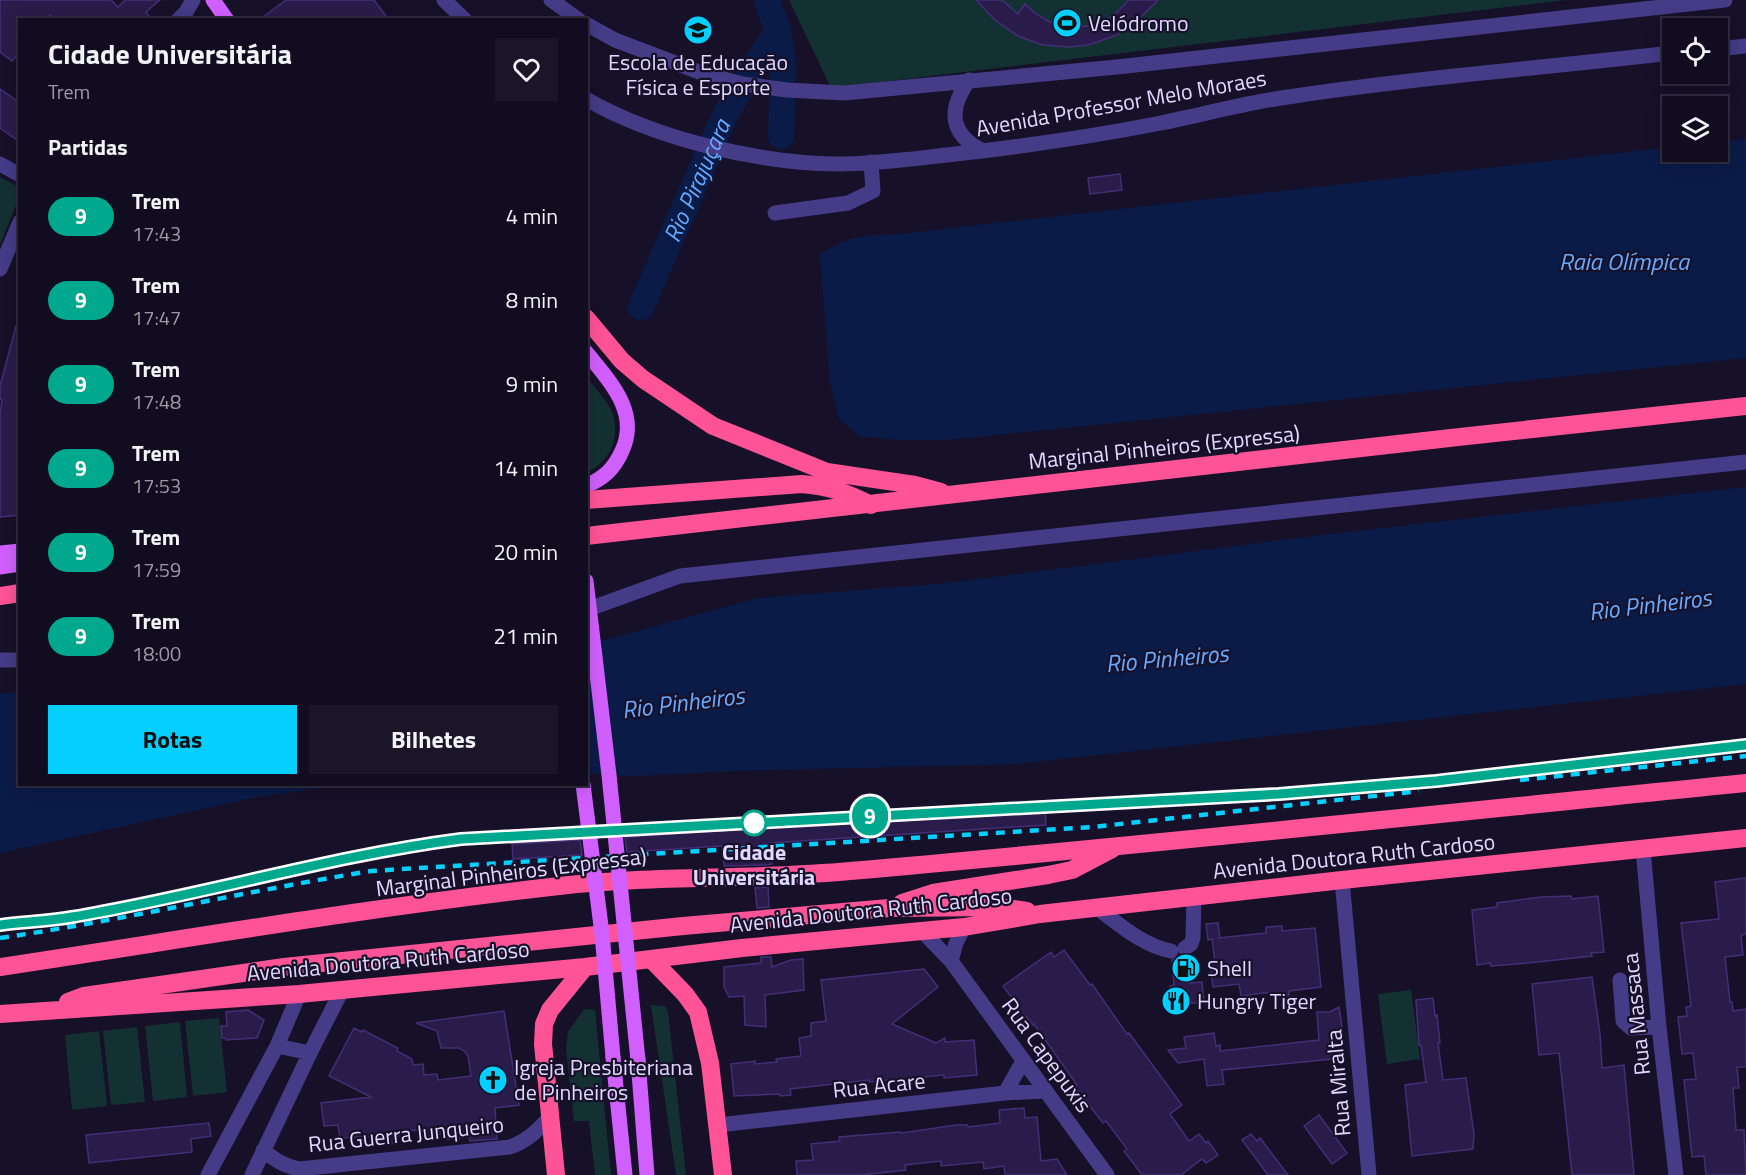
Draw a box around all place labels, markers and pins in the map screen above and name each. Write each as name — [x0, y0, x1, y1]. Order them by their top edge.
place label: Velódromo — [1088, 6, 1189, 40]
sports icon: Velódromo — [1051, 7, 1083, 39]
school or university icon: Escola de Educação Física e Esporte — [682, 14, 714, 46]
place label: Escola de Educação Física e Esporte — [608, 45, 788, 104]
marker: Cidade Universitária — [741, 810, 767, 836]
place label: Cidade Universitária — [693, 835, 815, 894]
place label: Shell — [1207, 951, 1252, 985]
fuel station icon: Shell — [1170, 952, 1202, 984]
place label: Hungry Tiger — [1197, 984, 1317, 1018]
restaurant icon: Hungry Tiger — [1160, 985, 1192, 1017]
place label: Igreja Presbiteriana de Pinheiros — [514, 1050, 693, 1109]
church icon: Igreja Presbiteriana de Pinheiros — [477, 1064, 509, 1096]

